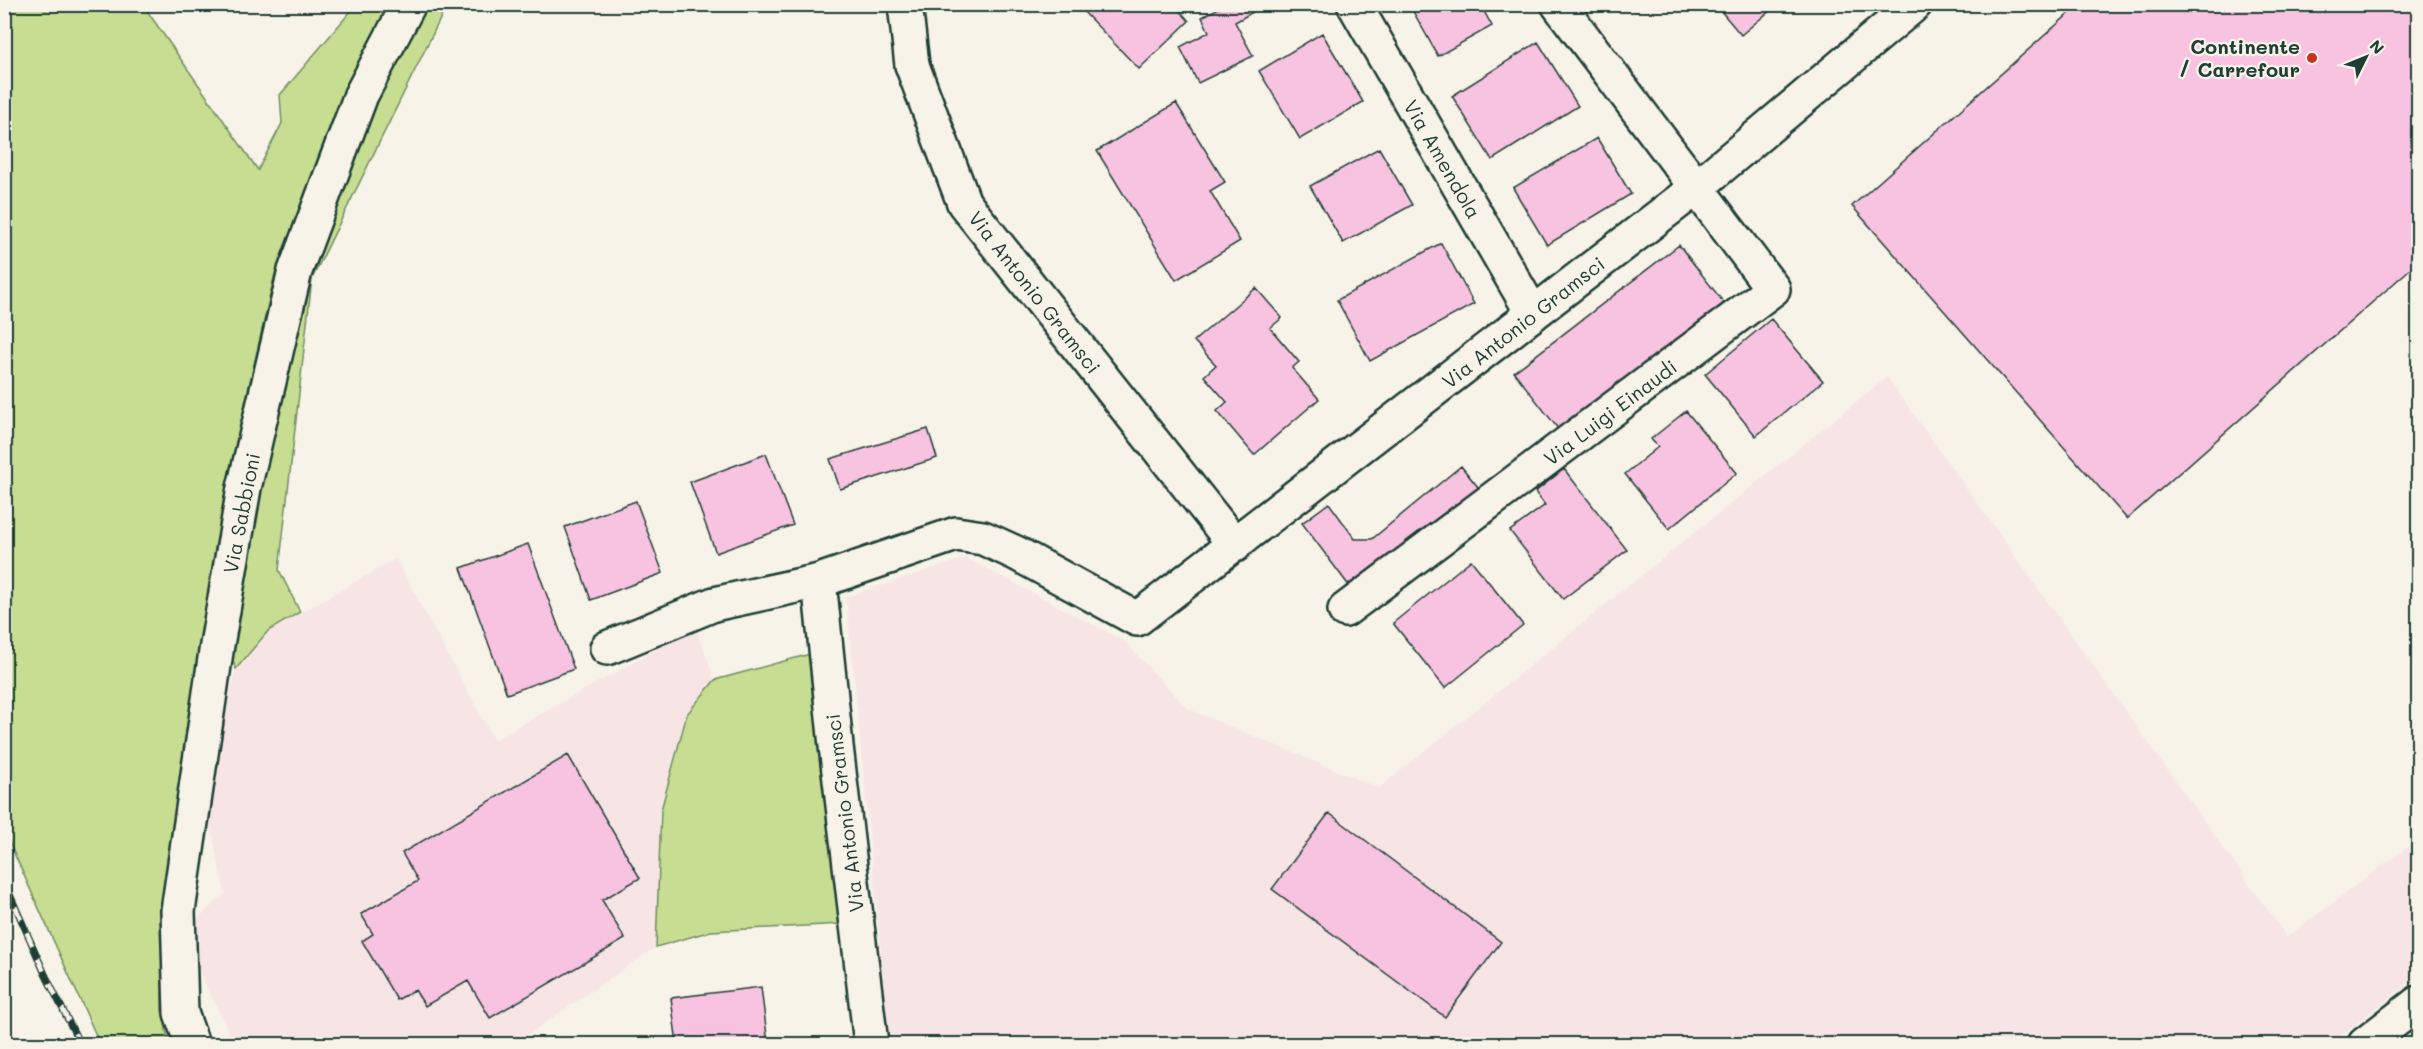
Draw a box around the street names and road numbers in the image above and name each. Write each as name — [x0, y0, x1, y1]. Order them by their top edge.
street label: Via Amendola — [1398, 95, 1488, 223]
street label: Via Antonio Gramsci — [963, 205, 1107, 379]
street label: Via Antonio Gramsci — [1436, 250, 1610, 394]
street label: Via Luigi Einaudi — [1538, 353, 1682, 471]
street label: Via Sabbioni — [217, 451, 265, 575]
street label: Via Antonio Gramsci — [819, 712, 869, 914]

